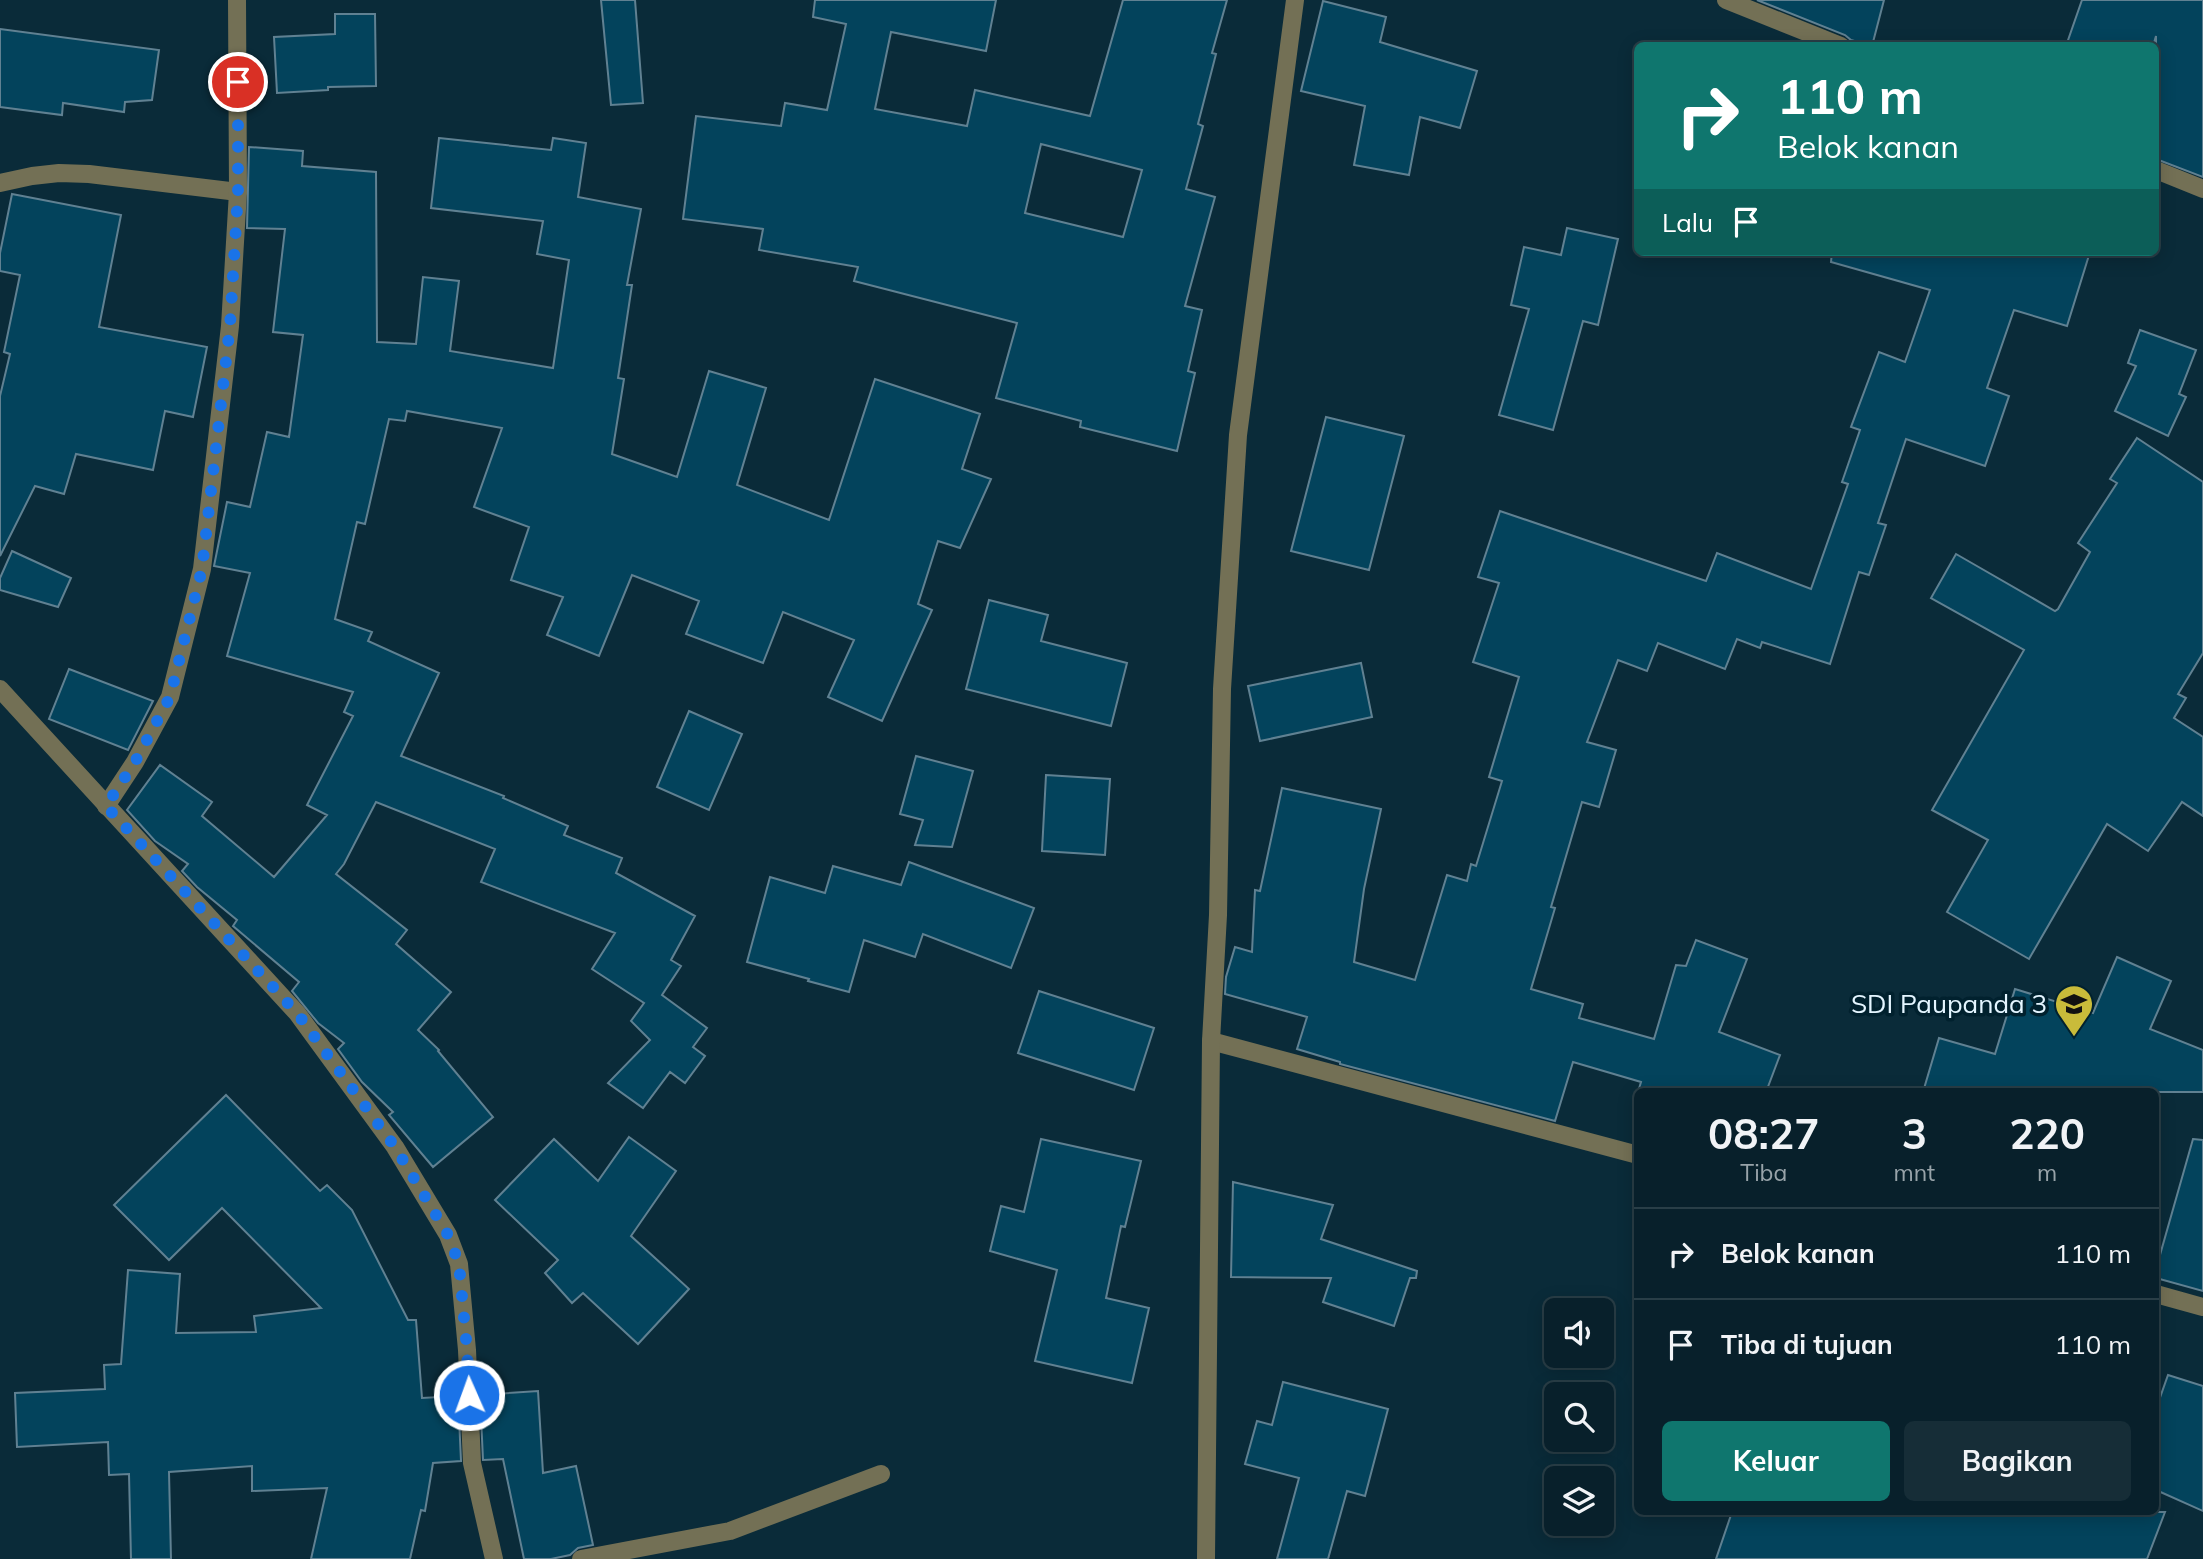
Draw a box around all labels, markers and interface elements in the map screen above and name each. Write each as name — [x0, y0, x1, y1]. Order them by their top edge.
pin — [208, 52, 268, 112]
icon: arrive — [219, 63, 257, 101]
text: 110 m — [1777, 65, 1923, 126]
icon: right — [1662, 70, 1753, 161]
text: Belok kanan — [1777, 126, 1959, 166]
icon: arrive — [1727, 203, 1765, 241]
text: Lalu — [1662, 206, 1713, 239]
school or university icon: SDI Paupanda 3 — [2053, 983, 2095, 1038]
place label: SDI Paupanda 3 — [1851, 987, 2047, 1020]
text: 08:27 — [1708, 1107, 1819, 1160]
text: 3 — [1902, 1107, 1927, 1160]
text: 220 — [2009, 1107, 2085, 1160]
text: Tiba — [1740, 1158, 1787, 1187]
text: mnt — [1893, 1158, 1935, 1187]
text: m — [2037, 1158, 2057, 1187]
icon: right — [1662, 1235, 1700, 1273]
text: Belok kanan — [1721, 1237, 1875, 1270]
text: 110 m — [2055, 1237, 2131, 1270]
map controls — [1544, 1298, 1614, 1536]
button: sound — [1544, 1298, 1614, 1368]
icon: arrive — [1662, 1326, 1700, 1364]
text: Tiba di tujuan — [1721, 1328, 1893, 1361]
text: 110 m — [2055, 1328, 2131, 1361]
position arrow — [432, 1358, 506, 1432]
button: search — [1544, 1382, 1614, 1452]
button: Keluar — [1662, 1421, 1890, 1501]
button: Bagikan — [1904, 1421, 2131, 1501]
button: layers — [1544, 1466, 1614, 1536]

